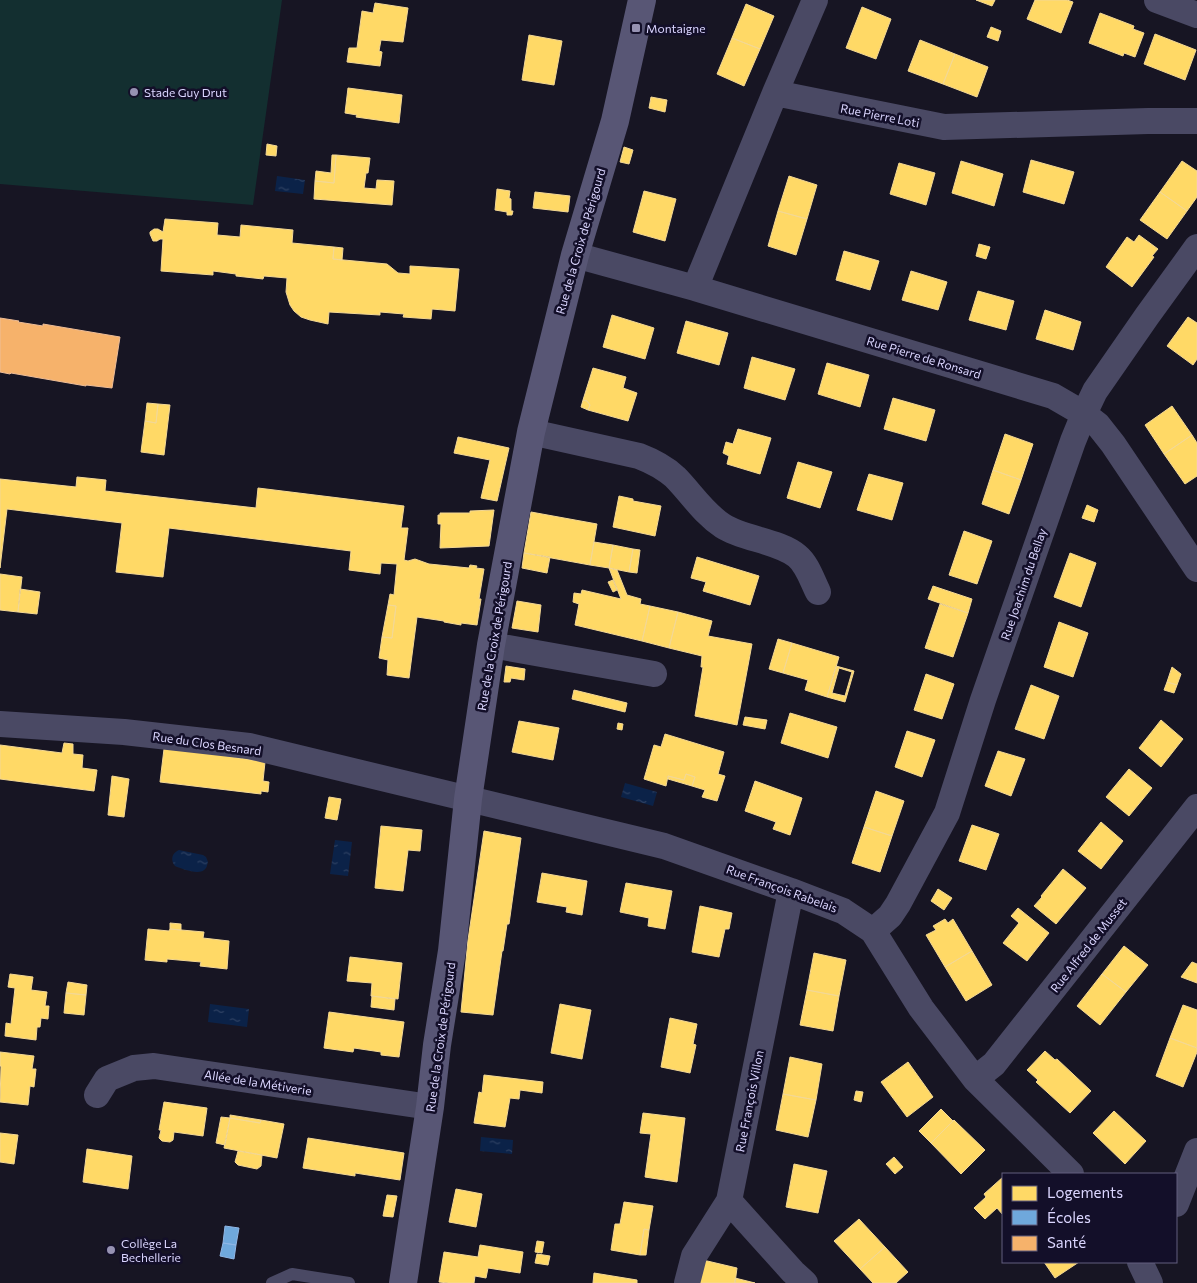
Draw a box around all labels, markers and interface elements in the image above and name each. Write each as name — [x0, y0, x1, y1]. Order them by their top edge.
place label: Montaigne — [646, 21, 706, 35]
marker: Montaigne — [630, 22, 642, 34]
place label: Stade Guy Drut — [144, 85, 227, 99]
marker: Stade Guy Drut — [128, 86, 140, 98]
street label: Rue Pierre Loti — [839, 100, 921, 130]
street label: Rue de la Croix de Périgourd — [552, 166, 608, 316]
street label: Rue Pierre de Ronsard — [865, 333, 983, 381]
street label: Rue Joachim du Bellay — [997, 526, 1050, 642]
street label: Rue de la Croix de Périgourd — [474, 560, 514, 712]
street label: Rue du Clos Besnard — [152, 728, 262, 758]
street label: Rue François Rabelais — [724, 861, 840, 915]
street label: Rue Alfred de Musset — [1047, 895, 1129, 995]
street label: Rue de la Croix de Périgourd — [423, 961, 457, 1113]
street label: Rue François Villon — [732, 1049, 766, 1153]
street label: Allée de la Métiverie — [203, 1067, 313, 1097]
legend — [1002, 1173, 1177, 1263]
text: Logements — [1047, 1183, 1123, 1201]
text: Écoles — [1047, 1207, 1091, 1226]
text: Santé — [1047, 1233, 1086, 1251]
place label: Collège La Bechellerie — [121, 1236, 181, 1264]
marker: Collège La Bechellerie — [105, 1244, 117, 1256]

